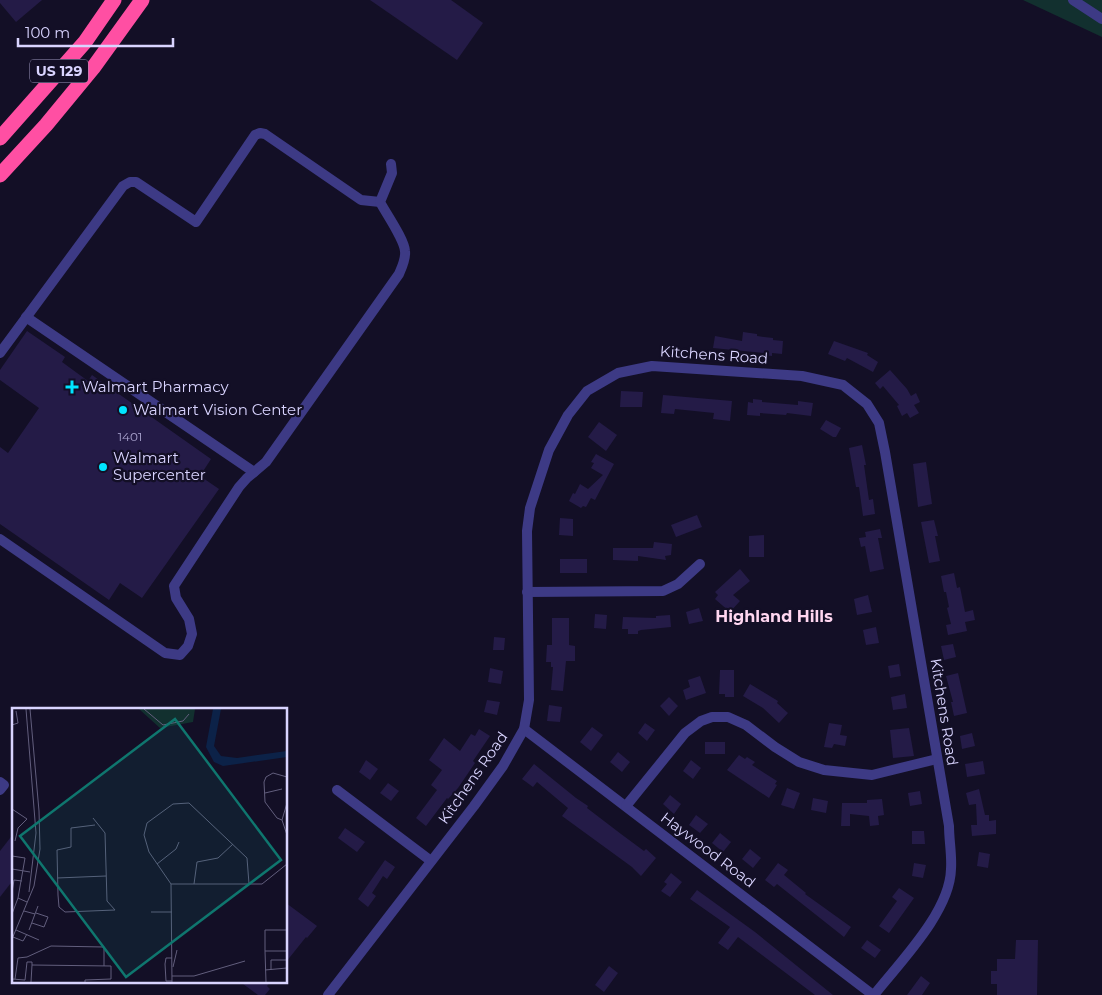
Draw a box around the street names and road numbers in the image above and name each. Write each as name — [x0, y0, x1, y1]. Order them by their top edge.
road number: US 129 — [30, 59, 88, 82]
street label: Kitchens Road — [659, 341, 769, 368]
street label: Kitchens Road — [927, 657, 962, 767]
street label: Kitchens Road — [434, 728, 511, 828]
street label: Haywood Road — [657, 808, 760, 891]

